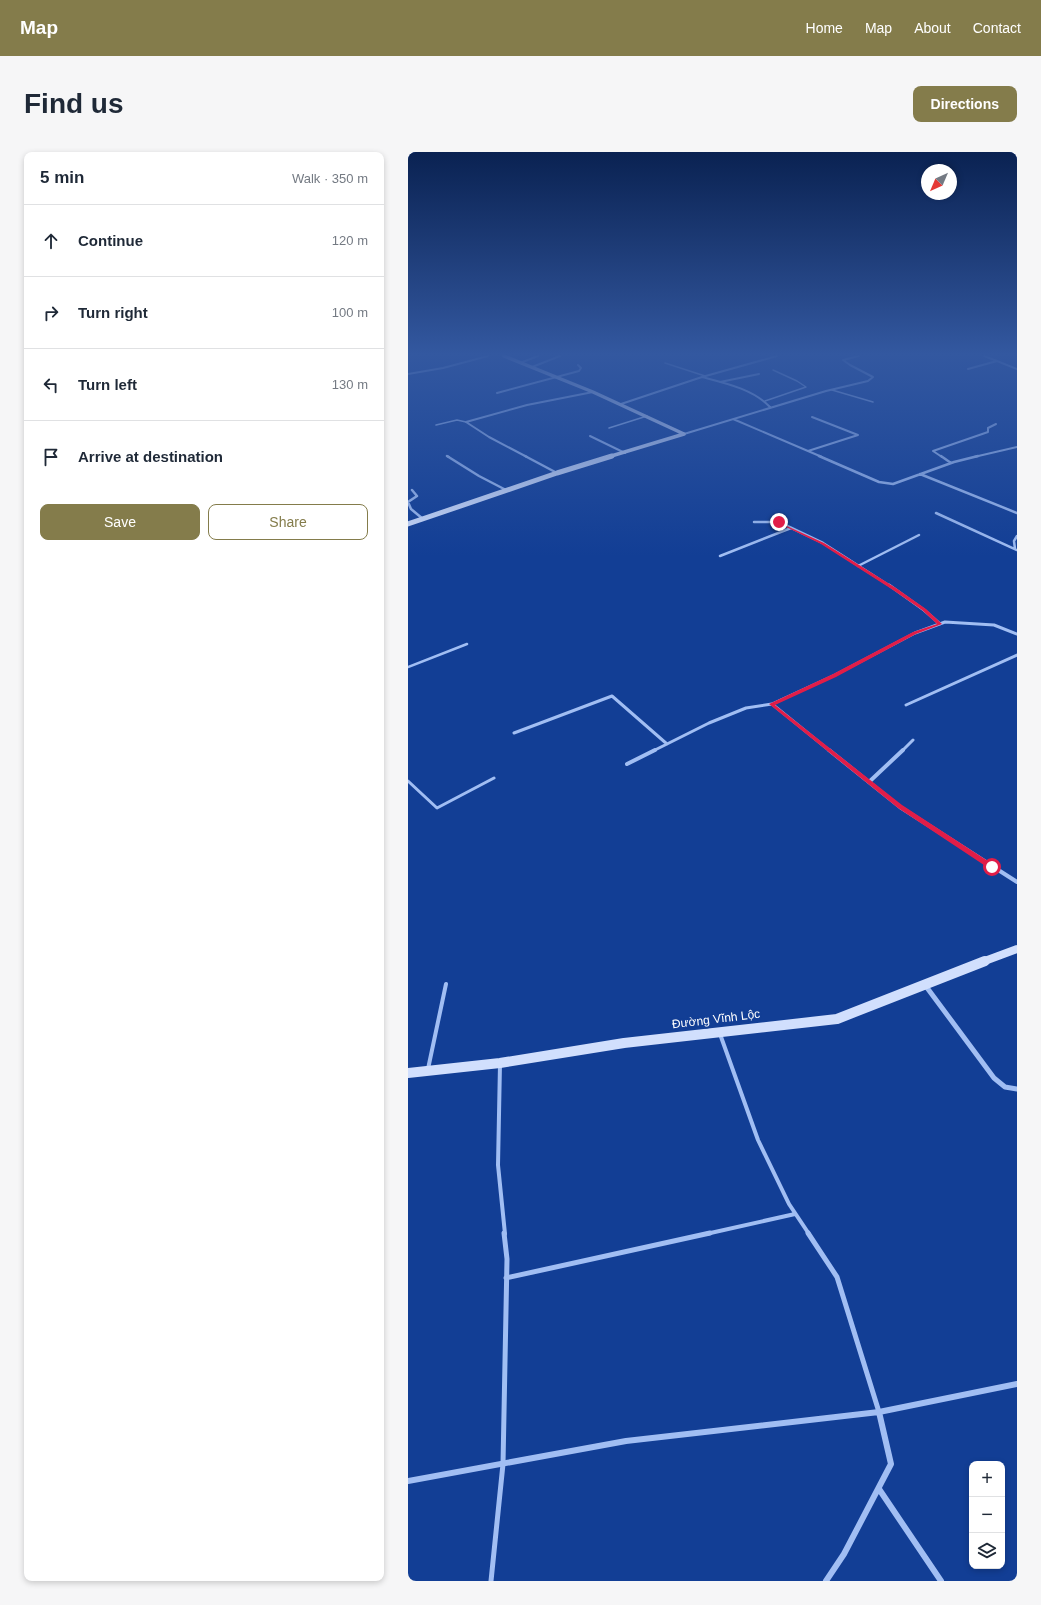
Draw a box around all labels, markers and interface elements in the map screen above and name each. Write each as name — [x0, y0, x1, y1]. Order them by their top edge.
text: Map — [20, 17, 58, 38]
text: Home — [806, 20, 843, 36]
text: Map — [865, 20, 892, 36]
text: About — [914, 20, 951, 36]
text: Contact — [973, 20, 1021, 36]
button: Directions — [913, 86, 1017, 122]
text: Find us — [24, 88, 124, 119]
north arrow — [921, 164, 957, 200]
text: 5 min — [40, 168, 84, 187]
text: Walk · 350 m — [292, 171, 368, 186]
icon: ahead — [40, 230, 62, 252]
text: Continue — [78, 232, 143, 249]
text: 120 m — [332, 233, 368, 248]
icon: right — [40, 302, 62, 324]
text: Turn right — [78, 304, 148, 321]
text: 100 m — [332, 305, 368, 320]
icon: left — [40, 374, 62, 396]
text: Turn left — [78, 376, 137, 393]
text: 130 m — [332, 377, 368, 392]
icon: arrive — [40, 446, 62, 468]
text: Arrive at destination — [78, 448, 223, 465]
button: Save — [40, 504, 200, 540]
button: Share — [208, 504, 368, 540]
route end — [770, 513, 788, 531]
route start — [983, 858, 1001, 876]
street label: Đường Vĩnh Lộc — [671, 1007, 761, 1031]
map controls — [969, 1461, 1005, 1569]
button: + — [969, 1461, 1005, 1497]
button: − — [969, 1497, 1005, 1533]
button: layers — [969, 1533, 1005, 1569]

